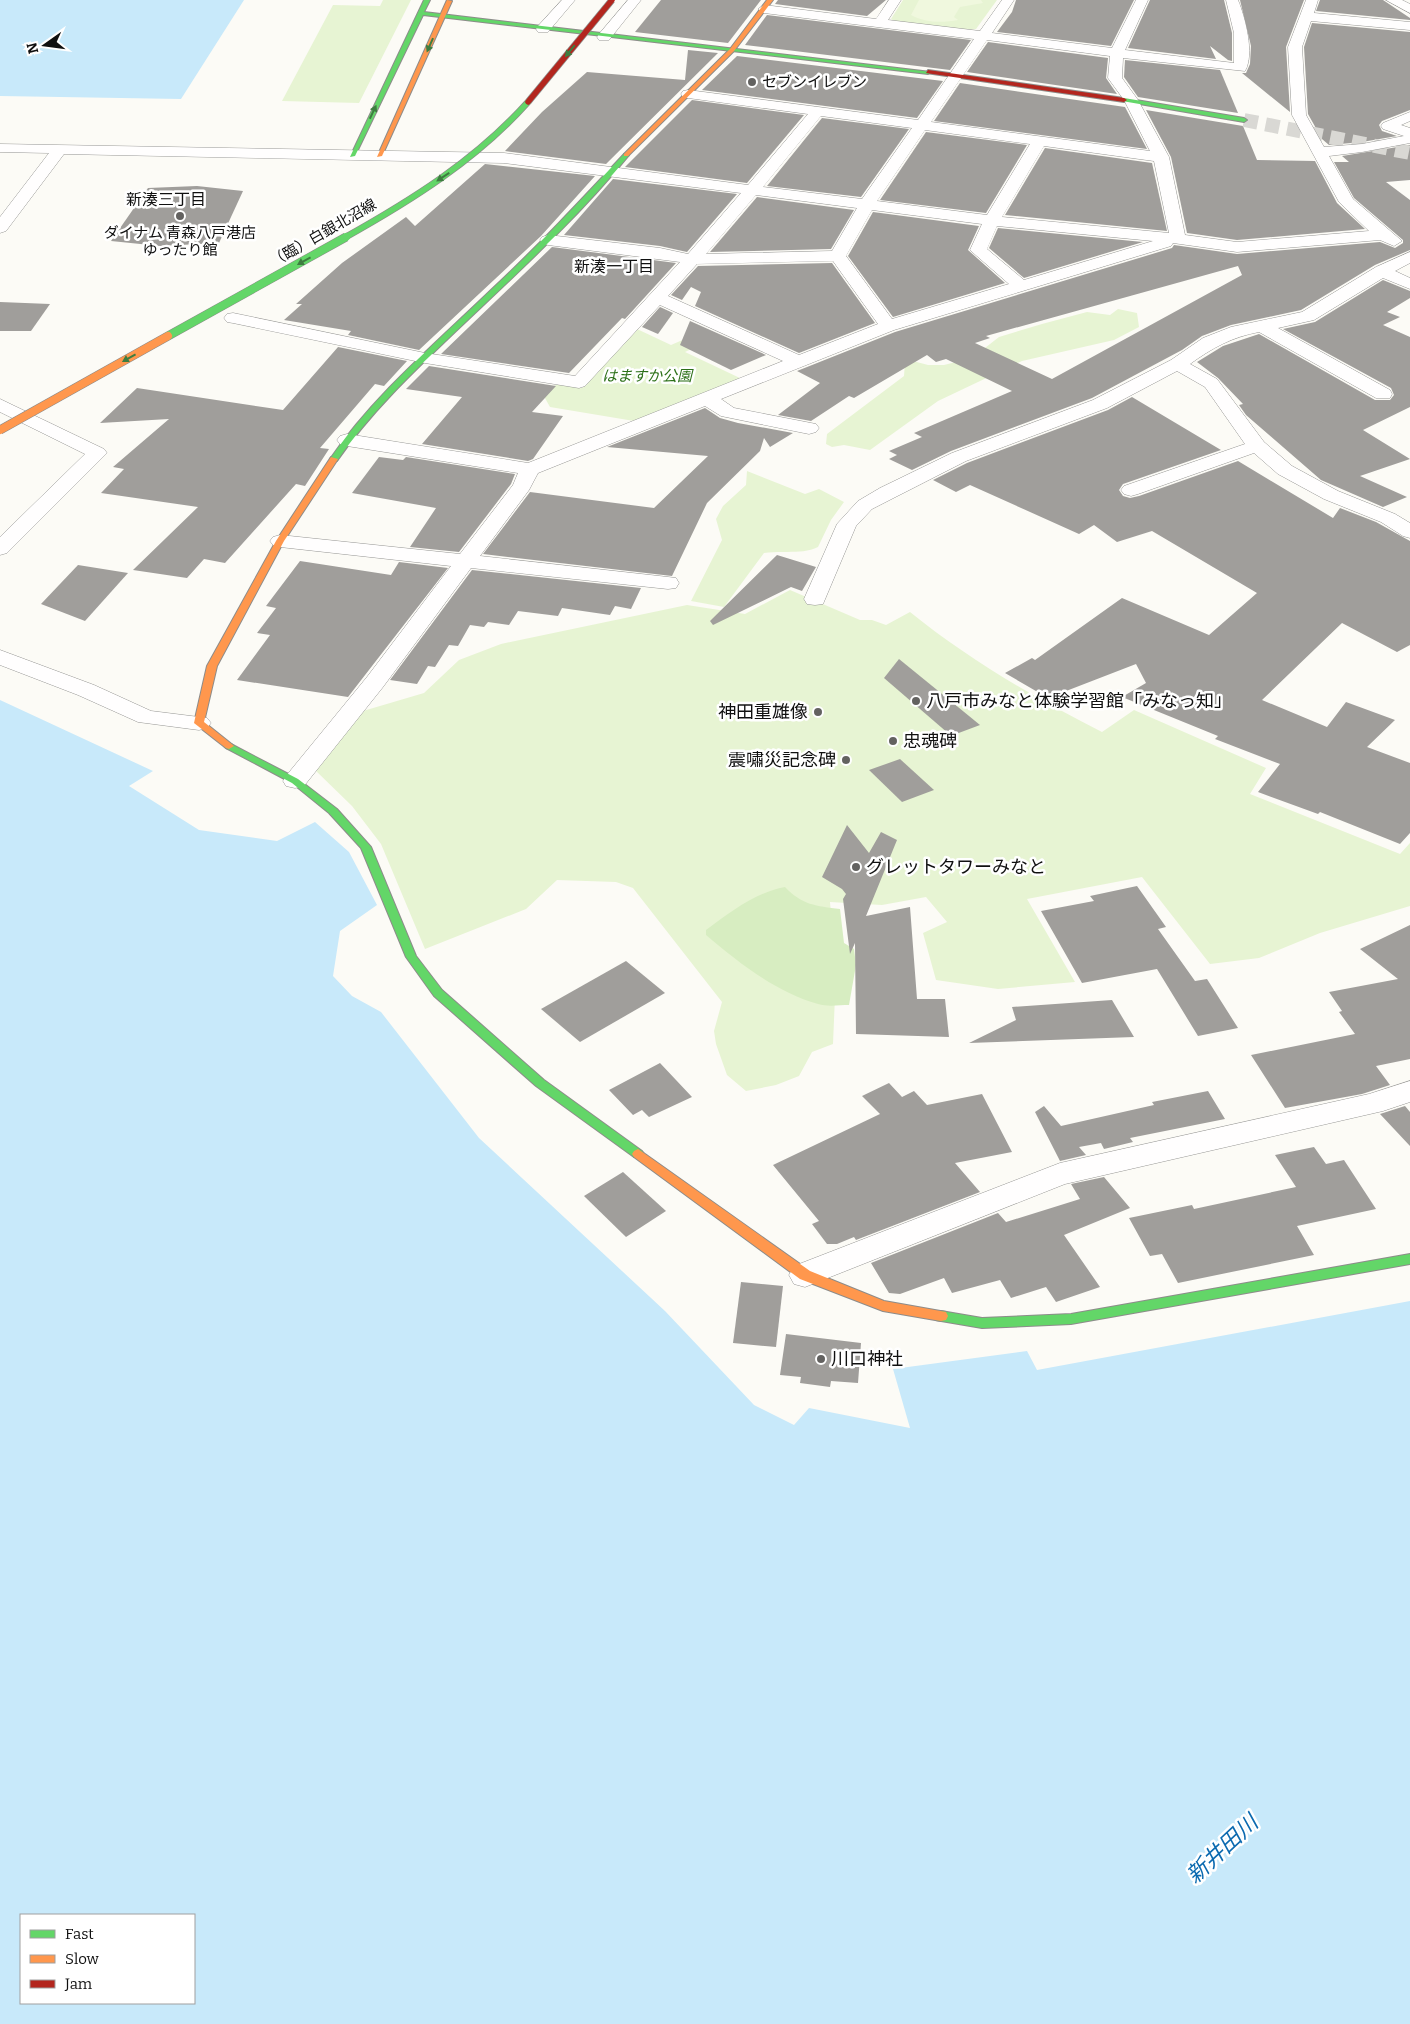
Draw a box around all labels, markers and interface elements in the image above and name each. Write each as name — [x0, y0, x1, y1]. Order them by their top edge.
north arrow — [20, 20, 70, 70]
one-way arrow — [426, 38, 434, 52]
text: N — [23, 41, 42, 55]
one-way arrow — [564, 44, 575, 57]
place label: セブンイレブン — [762, 73, 867, 91]
marker: セブンイレブン — [746, 76, 758, 88]
one-way arrow — [370, 105, 378, 119]
one-way arrow — [436, 172, 449, 182]
district label: 新湊三丁目 — [126, 190, 206, 209]
street label: （臨）白銀北沼線 — [267, 195, 379, 271]
marker: ダイナム 青森八戸港店 ゆったり館 — [174, 210, 186, 222]
place label: ダイナム 青森八戸港店 ゆったり館 — [104, 224, 256, 259]
one-way arrow — [296, 257, 311, 265]
district label: 新湊一丁目 — [574, 257, 654, 276]
one-way arrow — [122, 354, 136, 363]
park label: はますか公園 — [602, 367, 694, 385]
place label: 八戸市みなと体験学習館「みなっ知」 — [926, 690, 1232, 712]
marker: 八戸市みなと体験学習館「みなっ知」 — [910, 695, 922, 707]
place label: 神田重雄像 — [718, 701, 808, 723]
marker: 神田重雄像 — [812, 706, 824, 718]
place label: 忠魂碑 — [903, 730, 957, 752]
marker: 忠魂碑 — [887, 735, 899, 747]
place label: 震嘯災記念碑 — [728, 749, 836, 771]
marker: 震嘯災記念碑 — [840, 754, 852, 766]
place label: グレットタワーみなと — [866, 856, 1046, 878]
marker: グレットタワーみなと — [850, 861, 862, 873]
place label: 川口神社 — [831, 1348, 903, 1370]
marker: 川口神社 — [815, 1353, 827, 1365]
water label: 新井田川 — [1181, 1808, 1265, 1889]
legend — [20, 1914, 195, 2004]
text: Fast — [65, 1925, 94, 1943]
text: Slow — [65, 1950, 100, 1968]
text: Jam — [64, 1975, 93, 1993]

